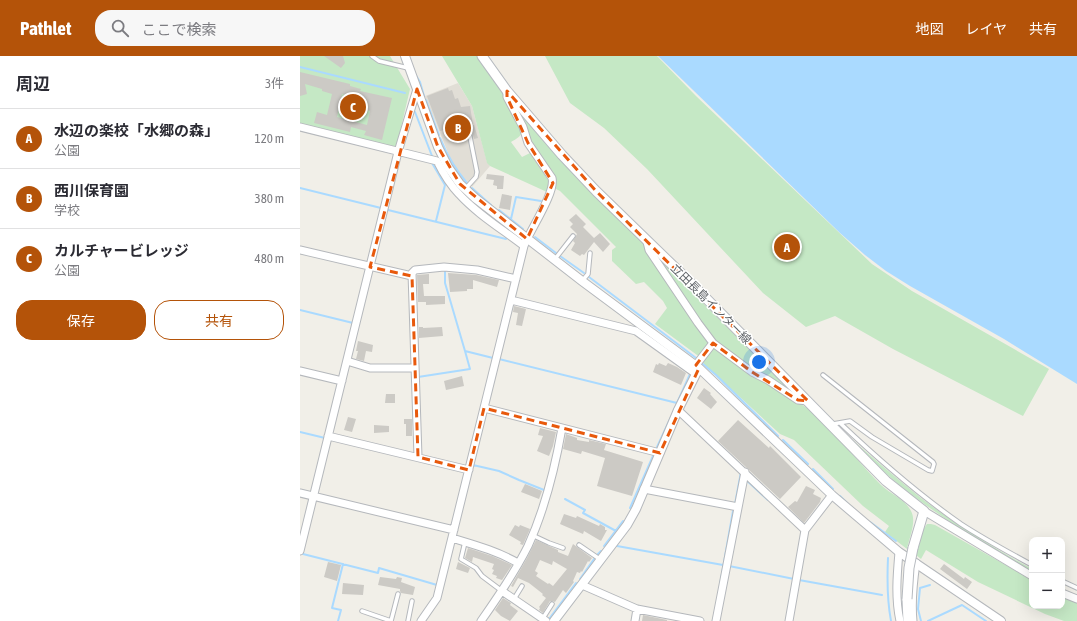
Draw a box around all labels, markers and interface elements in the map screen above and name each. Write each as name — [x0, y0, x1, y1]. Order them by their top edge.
search box — [95, 10, 375, 46]
text: Pathlet — [20, 17, 71, 39]
icon: search — [109, 17, 131, 39]
text: ここで検索 — [141, 21, 216, 38]
text: 地図 — [915, 21, 943, 37]
text: レイヤ — [965, 21, 1007, 37]
text: 共有 — [1029, 21, 1057, 37]
text: 周辺 — [16, 74, 50, 94]
text: 3件 — [265, 76, 284, 91]
pin: C — [340, 92, 366, 122]
pin: B — [445, 113, 471, 143]
text: 水辺の楽校「水郷の森」 — [54, 122, 219, 139]
text: A — [26, 131, 32, 146]
text: 120 m — [255, 131, 284, 146]
text: 公園 — [54, 143, 80, 158]
text: 西川保育園 — [54, 182, 129, 199]
text: B — [26, 191, 32, 206]
text: 380 m — [255, 191, 284, 206]
text: 学校 — [54, 203, 80, 218]
pin: A — [774, 232, 800, 262]
text: カルチャービレッジ — [54, 242, 189, 259]
text: C — [26, 251, 32, 266]
text: 480 m — [255, 251, 284, 266]
street label: 立田長島インター線 — [668, 261, 754, 347]
text: 公園 — [54, 263, 80, 278]
button: 保存 — [16, 300, 146, 340]
button: 共有 — [154, 300, 284, 340]
your location — [749, 352, 769, 372]
map controls — [1029, 537, 1065, 609]
button: + — [1029, 537, 1065, 573]
button: − — [1029, 573, 1065, 609]

